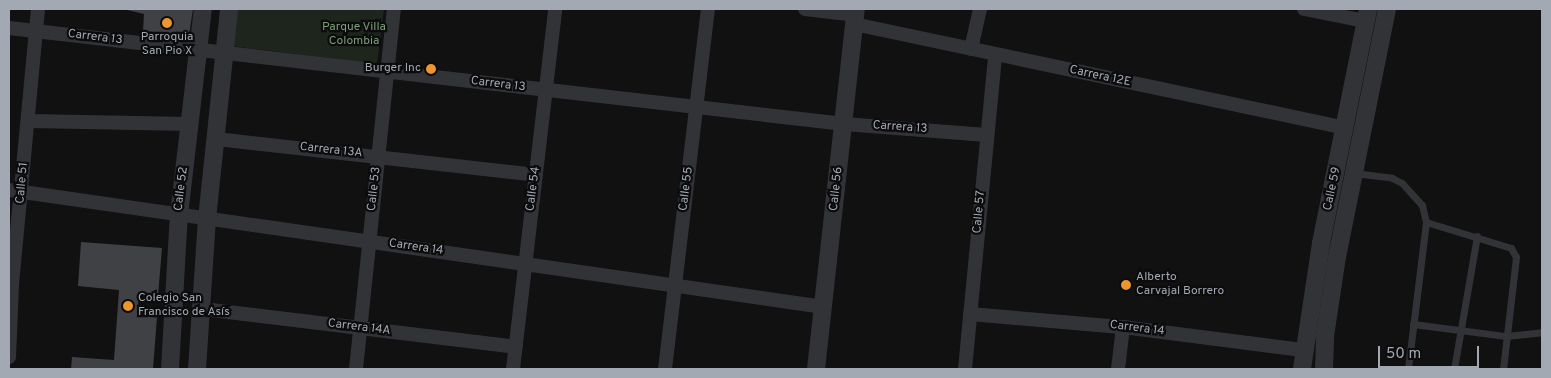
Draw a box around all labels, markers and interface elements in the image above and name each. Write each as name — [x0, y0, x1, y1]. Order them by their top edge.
marker: Parroquia San Pio X — [161, 17, 173, 29]
park label: Parque Villa Colombia — [322, 21, 386, 49]
street label: Carrera 13 — [67, 27, 123, 49]
place label: Parroquia San Pio X — [141, 31, 193, 59]
place label: Burger Inc — [365, 62, 421, 76]
marker: Burger Inc — [425, 63, 437, 75]
street label: Carrera 12E — [1068, 63, 1132, 91]
street label: Carrera 13 — [470, 74, 526, 96]
street label: Carrera 13 — [872, 119, 928, 137]
street label: Carrera 13A — [299, 141, 363, 161]
street label: Calle 51 — [14, 162, 32, 204]
street label: Calle 52 — [172, 166, 192, 212]
street label: Calle 53 — [366, 166, 384, 212]
street label: Calle 54 — [524, 166, 544, 212]
street label: Calle 55 — [677, 166, 697, 212]
street label: Calle 56 — [828, 166, 846, 212]
street label: Calle 59 — [1321, 166, 1345, 212]
street label: Calle 57 — [971, 190, 989, 234]
street label: Carrera 14 — [388, 237, 444, 259]
place label: Alberto Carvajal Borrero — [1136, 271, 1224, 299]
marker: Alberto Carvajal Borrero — [1120, 279, 1132, 291]
place label: Colegio San Francisco de Asís — [138, 292, 230, 320]
marker: Colegio San Francisco de Asís — [122, 300, 134, 312]
street label: Carrera 14A — [327, 317, 391, 339]
street label: Carrera 14 — [1109, 319, 1165, 339]
scale bar — [1381, 336, 1482, 368]
text: 50 m — [1386, 345, 1421, 364]

